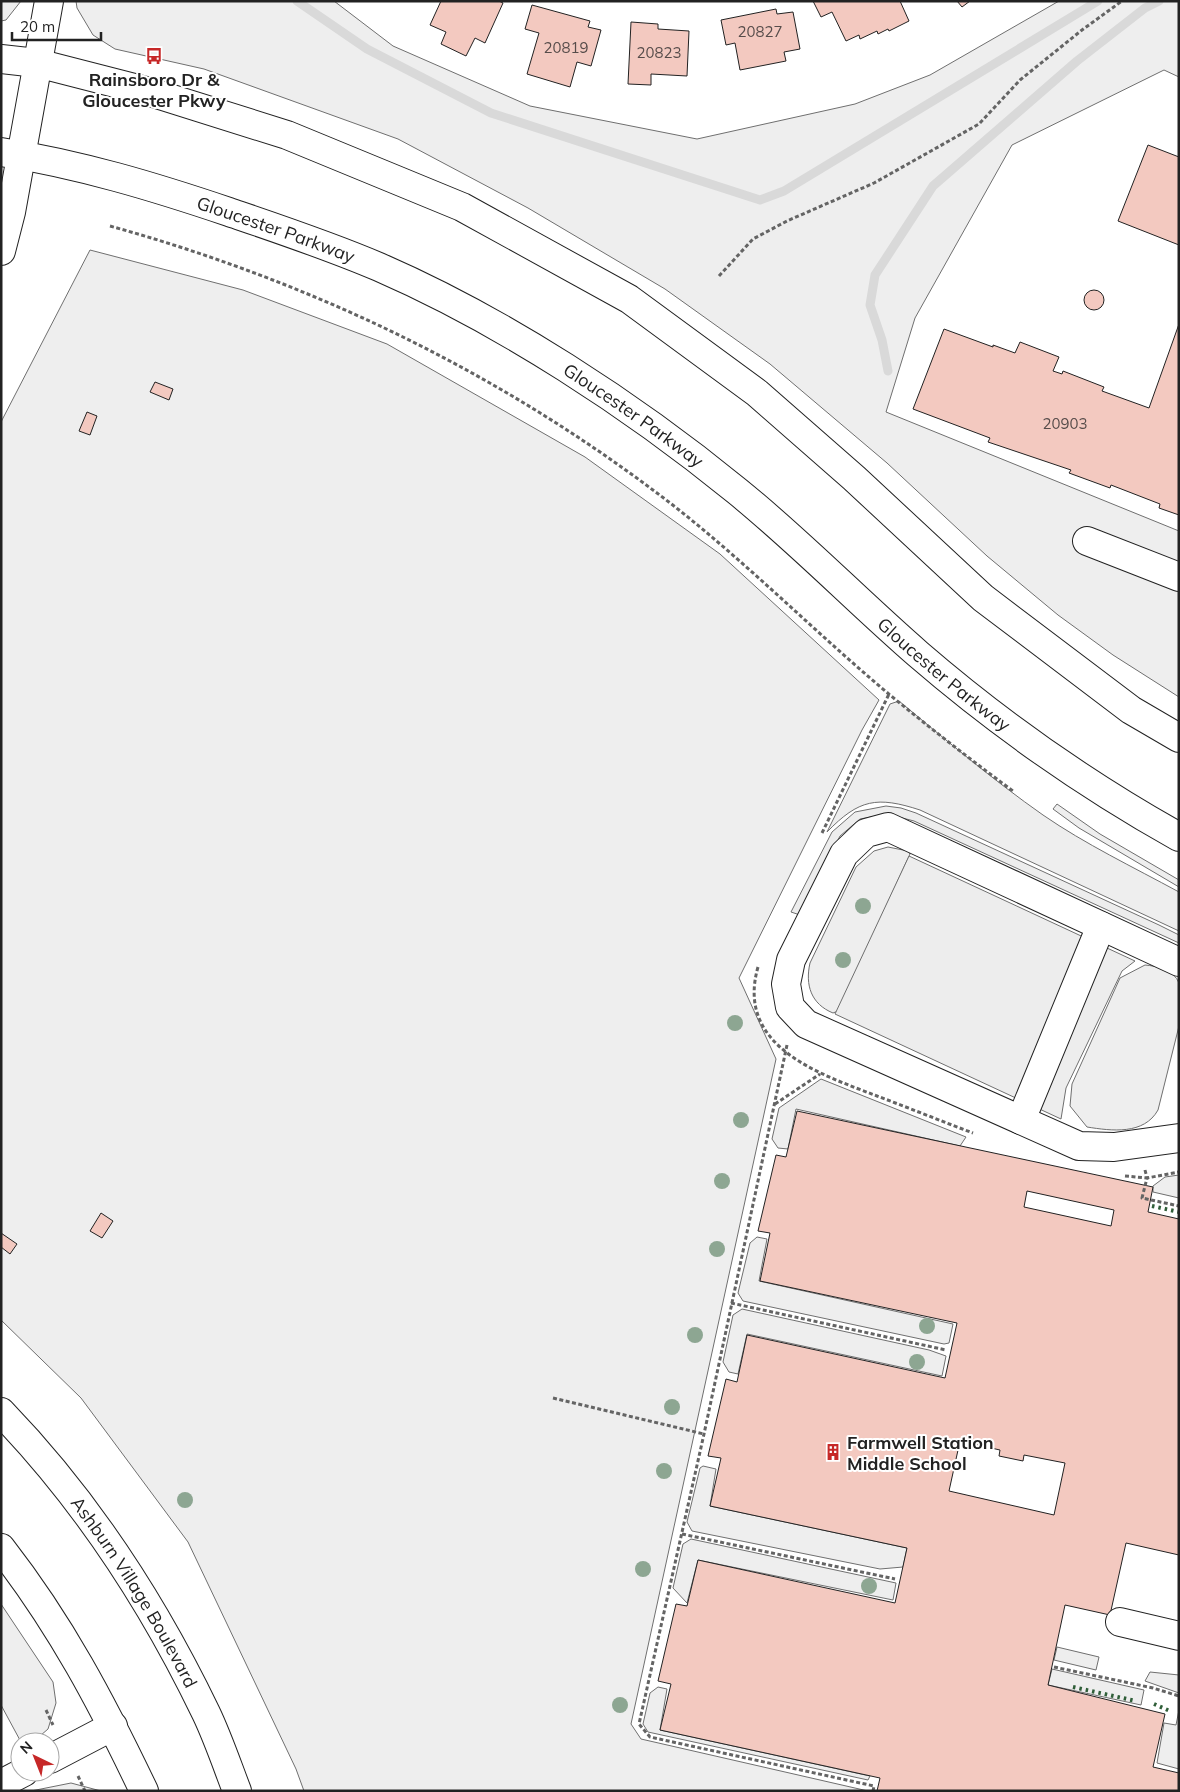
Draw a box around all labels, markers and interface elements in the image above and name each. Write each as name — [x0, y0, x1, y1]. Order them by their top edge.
scale bar — [12, 10, 101, 42]
text: 20 m — [20, 17, 55, 36]
house number: 20827 — [737, 22, 783, 41]
house number: 20819 — [543, 38, 589, 57]
house number: 20823 — [636, 43, 682, 62]
bus stop icon: Rainsboro Dr & Gloucester Pkwy — [144, 46, 164, 66]
place label: Rainsboro Dr & Gloucester Pkwy — [82, 68, 226, 112]
street label: Gloucester Parkway — [194, 191, 359, 268]
street label: Gloucester Parkway — [559, 358, 709, 472]
house number: 20903 — [1042, 414, 1088, 433]
street label: Gloucester Parkway — [873, 612, 1016, 736]
place label: Farmwell Station Middle School — [847, 1431, 994, 1475]
building icon: Farmwell Station Middle School — [823, 1442, 843, 1462]
street label: Ashburn Village Boulevard — [66, 1492, 203, 1691]
north arrow — [10, 1732, 60, 1782]
text: N — [16, 1737, 36, 1758]

